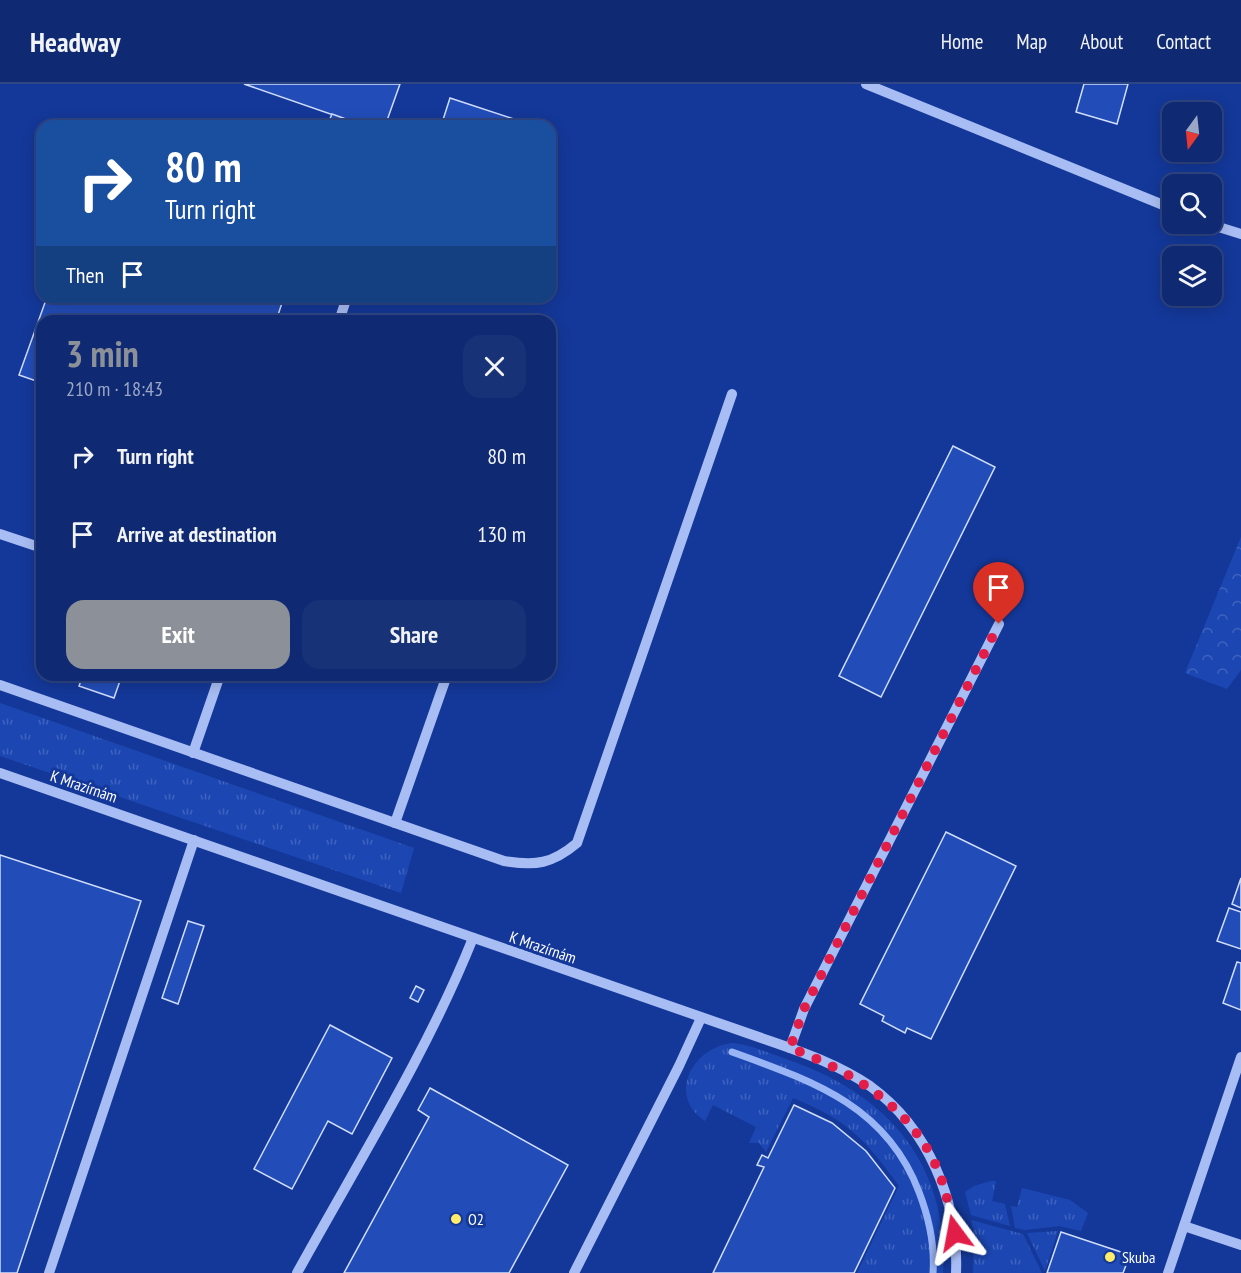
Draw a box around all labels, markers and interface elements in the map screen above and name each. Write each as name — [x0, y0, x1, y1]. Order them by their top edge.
text: Headway — [30, 23, 120, 60]
text: Home — [941, 28, 983, 55]
text: Map — [1016, 28, 1047, 55]
text: About — [1080, 28, 1123, 55]
text: Contact — [1156, 28, 1211, 55]
north arrow — [1162, 102, 1222, 162]
map controls — [1162, 102, 1222, 306]
text: 80 m — [165, 139, 242, 194]
icon: right — [66, 144, 144, 222]
button: search — [1162, 174, 1222, 234]
text: Turn right — [165, 192, 256, 226]
button: layers — [1162, 246, 1222, 306]
icon: arrive — [116, 258, 149, 291]
text: Then — [66, 261, 104, 289]
text: 3 min — [66, 330, 139, 377]
button: close — [463, 335, 526, 398]
text: 210 m · 18:43 — [66, 376, 163, 402]
icon: right — [66, 440, 99, 473]
text: Turn right — [117, 442, 194, 470]
text: 80 m — [487, 442, 526, 470]
icon: arrive — [66, 518, 99, 551]
text: Arrive at destination — [117, 520, 277, 548]
text: 130 m — [477, 520, 526, 548]
pin — [973, 562, 1024, 624]
icon: arrive — [982, 571, 1015, 604]
button: Exit — [66, 600, 290, 669]
button: Share — [302, 600, 526, 669]
street label: K Mrazírnám — [48, 765, 120, 807]
street label: K Mrazírnám — [507, 926, 579, 968]
position arrow — [923, 1201, 987, 1265]
place label: O2 — [468, 1209, 484, 1229]
marker: O2 — [449, 1212, 463, 1226]
place label: Skuba — [1122, 1247, 1155, 1267]
marker: Skuba — [1103, 1250, 1117, 1264]

